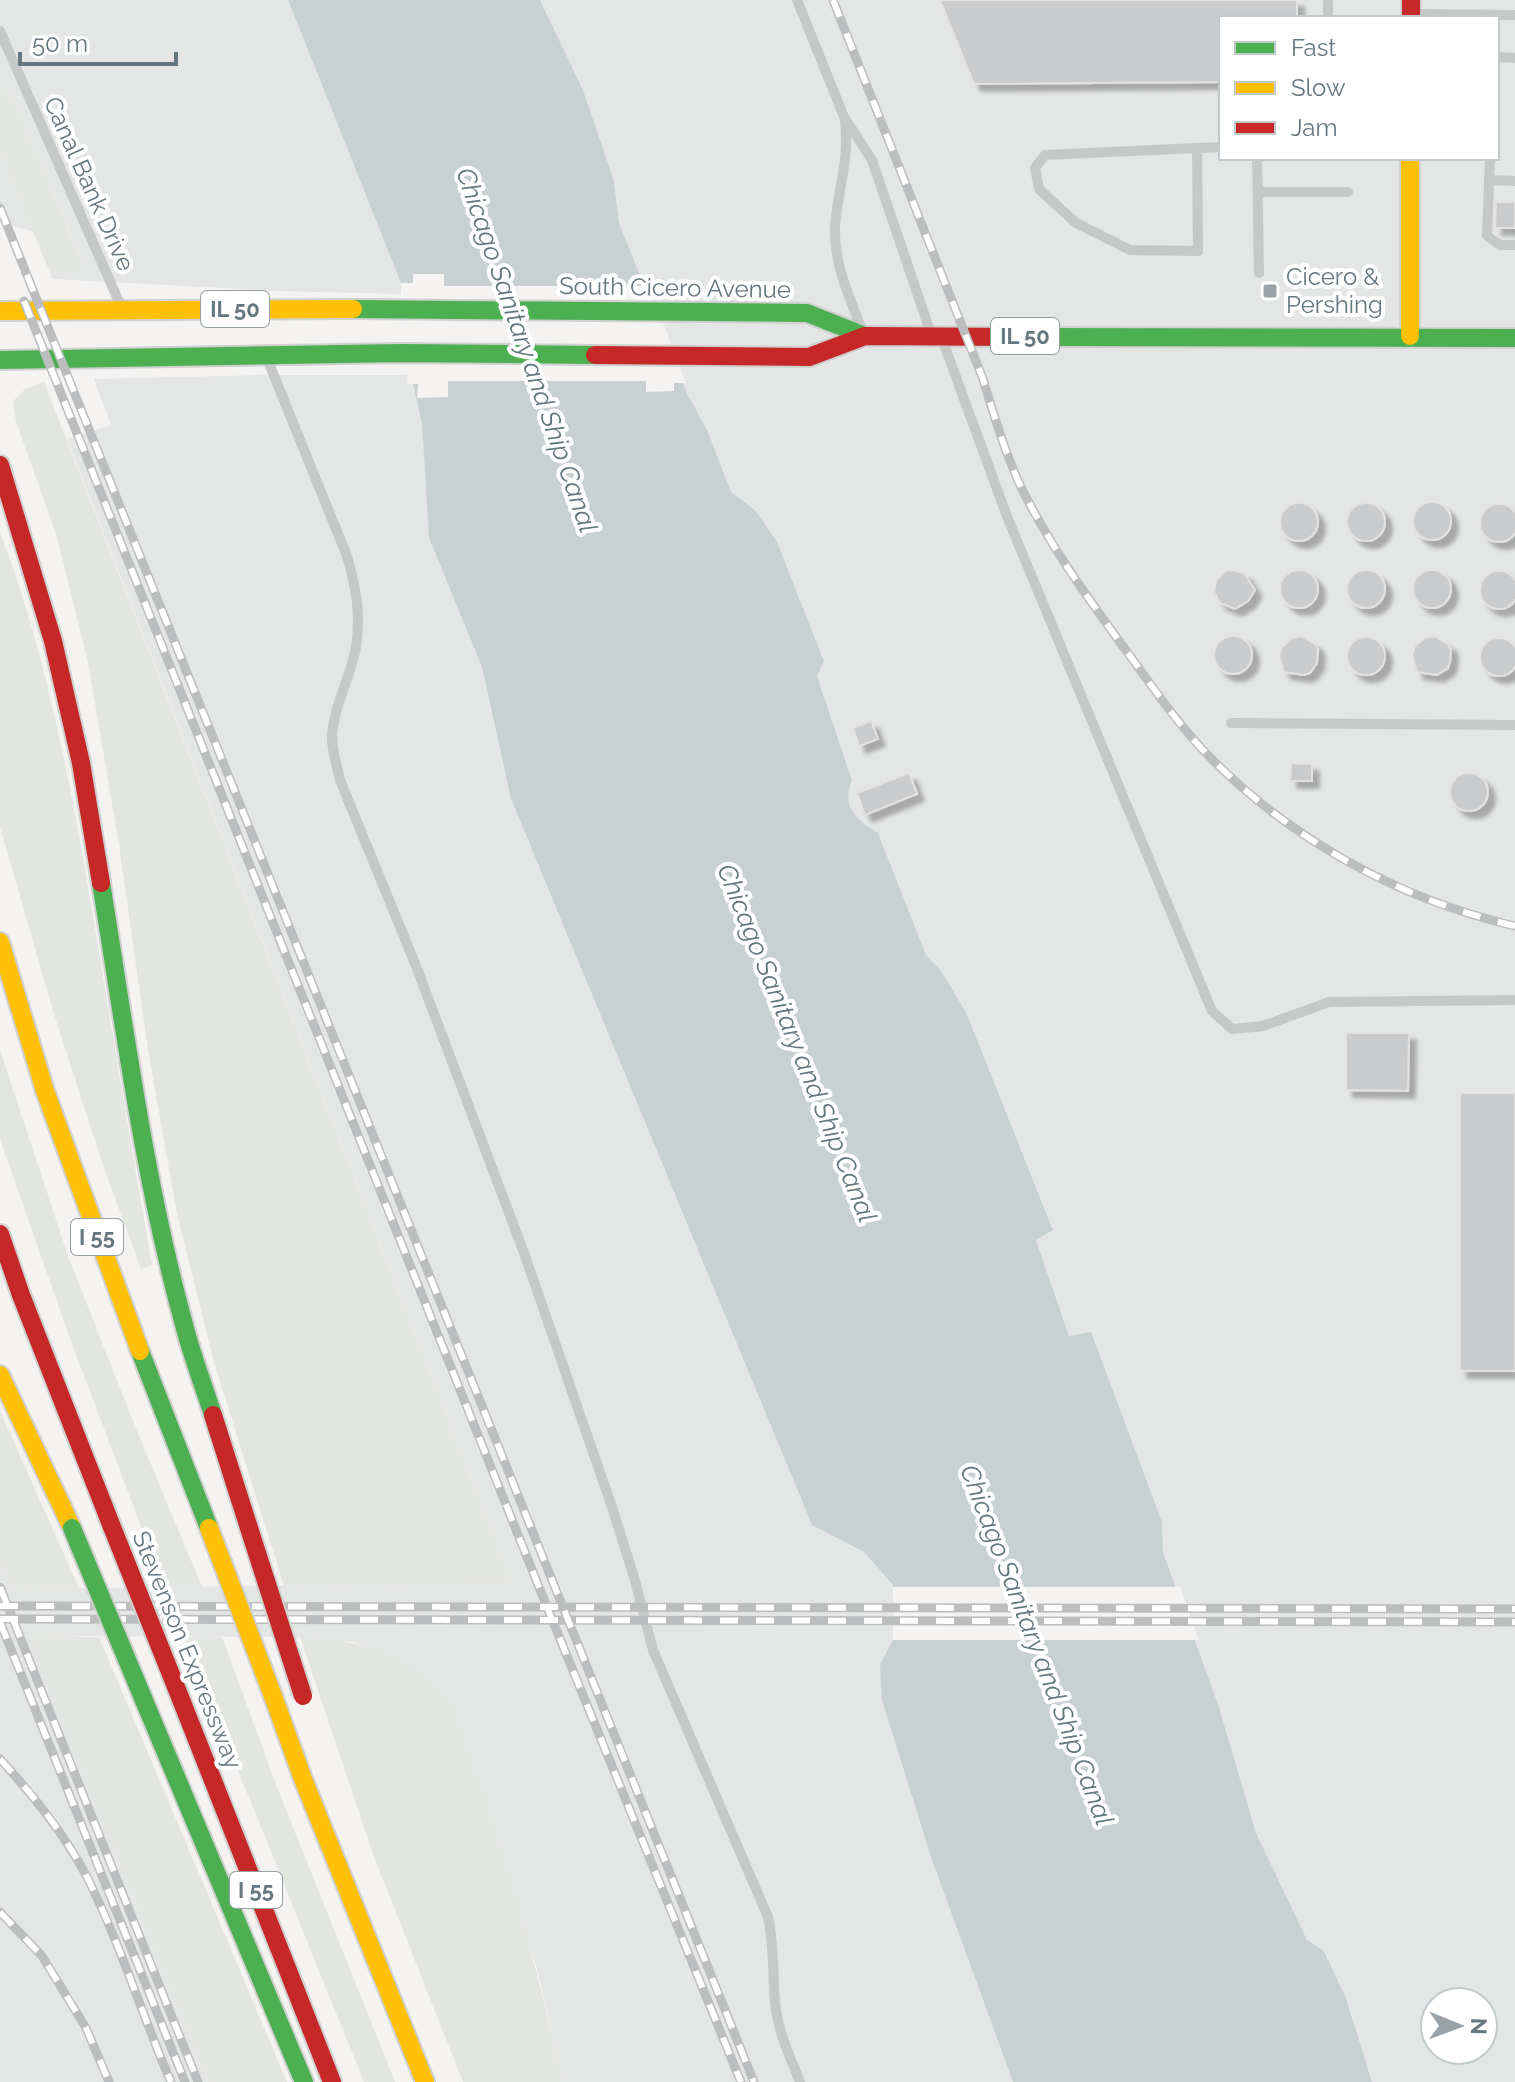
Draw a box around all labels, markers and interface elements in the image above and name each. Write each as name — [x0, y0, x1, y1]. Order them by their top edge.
scale bar — [20, 16, 176, 66]
legend — [1219, 16, 1499, 160]
text: 50 m — [32, 29, 88, 58]
text: Fast — [1291, 33, 1336, 62]
text: Slow — [1291, 73, 1346, 102]
street label: Canal Bank Drive — [38, 92, 141, 275]
text: Jam — [1291, 113, 1337, 142]
water label: Chicago Sanitary and Ship Canal — [450, 164, 604, 537]
place label: Cicero & Pershing — [1286, 262, 1383, 319]
street label: South Cicero Avenue — [559, 271, 791, 304]
marker: Cicero & Pershing — [1261, 282, 1279, 300]
road number: IL 50 — [201, 291, 269, 327]
road number: IL 50 — [991, 318, 1059, 354]
water label: Chicago Sanitary and Ship Canal — [711, 859, 883, 1227]
road number: I 55 — [71, 1219, 123, 1255]
water label: Chicago Sanitary and Ship Canal — [954, 1460, 1120, 1830]
street label: Stevenson Expressway — [126, 1527, 248, 1773]
road number: I 55 — [230, 1872, 282, 1908]
north arrow — [1419, 1986, 1499, 2066]
text: N — [1466, 2018, 1492, 2035]

